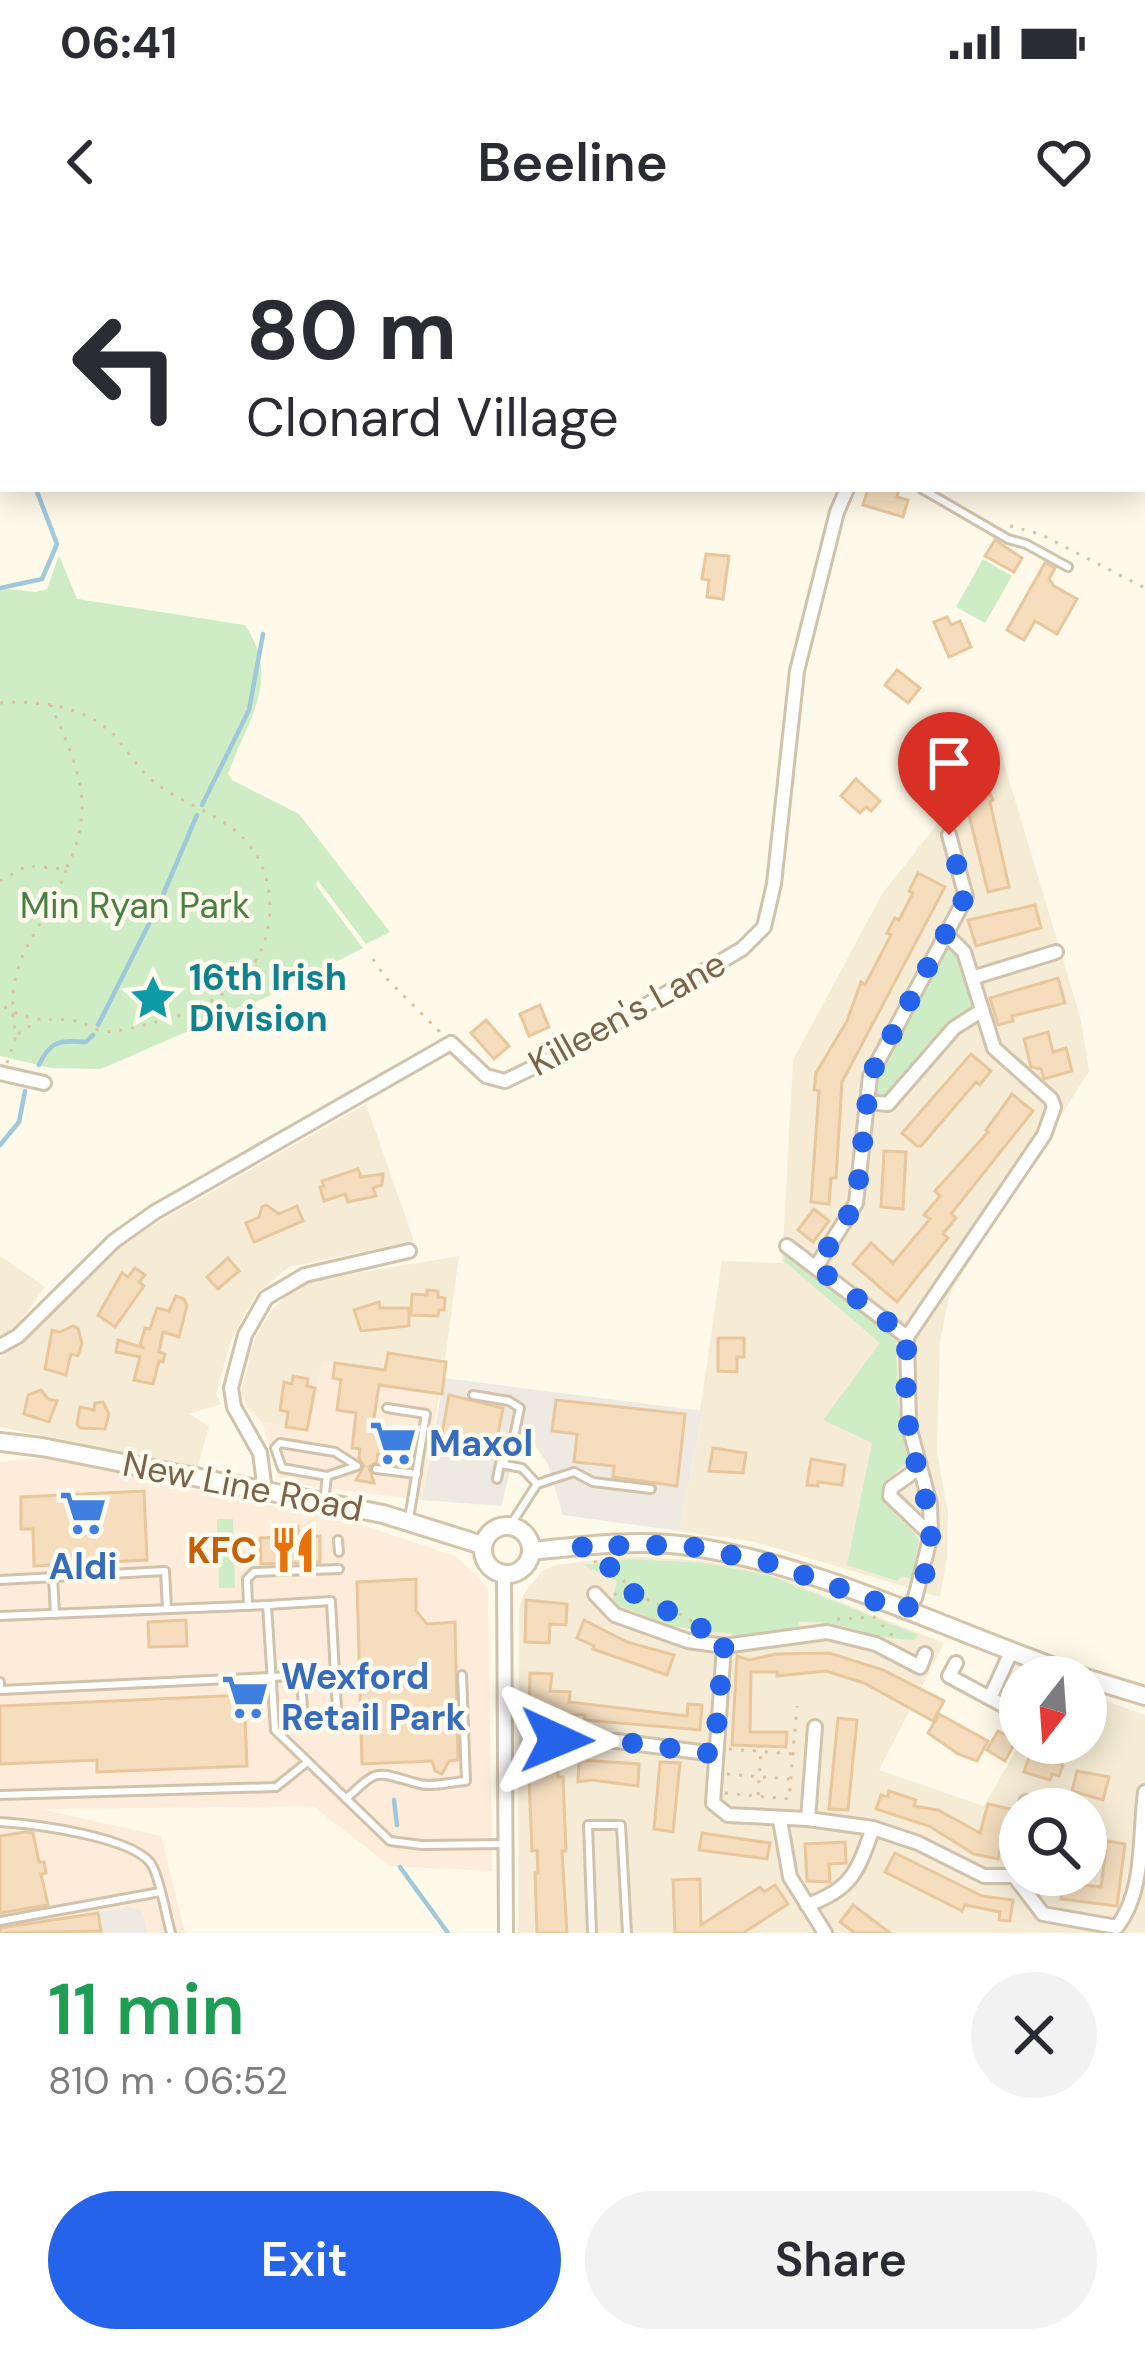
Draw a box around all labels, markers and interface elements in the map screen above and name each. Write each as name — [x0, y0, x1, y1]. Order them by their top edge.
text: 06:41 — [60, 13, 177, 72]
text: Beeline — [477, 127, 668, 198]
icon: back — [48, 129, 114, 195]
icon: heart — [1031, 129, 1097, 195]
text: 80 m — [246, 276, 457, 385]
icon: left — [48, 288, 204, 444]
text: Clonard Village — [246, 382, 619, 453]
pin — [898, 712, 1000, 835]
icon: arrive — [916, 730, 982, 796]
park label: Min Ryan Park — [20, 882, 250, 929]
street label: Killeen's Lane — [520, 939, 734, 1087]
place label: 16th Irish Division — [189, 954, 347, 1042]
place icon: 16th Irish Division — [128, 973, 178, 1023]
supermarket icon: Maxol — [368, 1418, 418, 1468]
place label: Maxol — [429, 1420, 533, 1467]
street label: New Line Road — [119, 1440, 367, 1532]
supermarket icon: Aldi — [58, 1488, 108, 1538]
restaurant icon: KFC — [268, 1525, 318, 1575]
place label: KFC — [187, 1527, 257, 1574]
place label: Aldi — [49, 1543, 117, 1590]
place label: Wexford Retail Park — [281, 1653, 466, 1741]
north arrow — [999, 1656, 1107, 1764]
map controls — [999, 1656, 1107, 1896]
supermarket icon: Wexford Retail Park — [220, 1672, 270, 1722]
position arrow — [494, 1677, 620, 1803]
button: search — [999, 1788, 1107, 1896]
text: 11 min — [48, 1963, 245, 2056]
button: close — [971, 1972, 1097, 2098]
text: 810 m · 06:52 — [48, 2055, 288, 2106]
button: Exit — [48, 2191, 561, 2329]
button: Share — [585, 2191, 1097, 2329]

